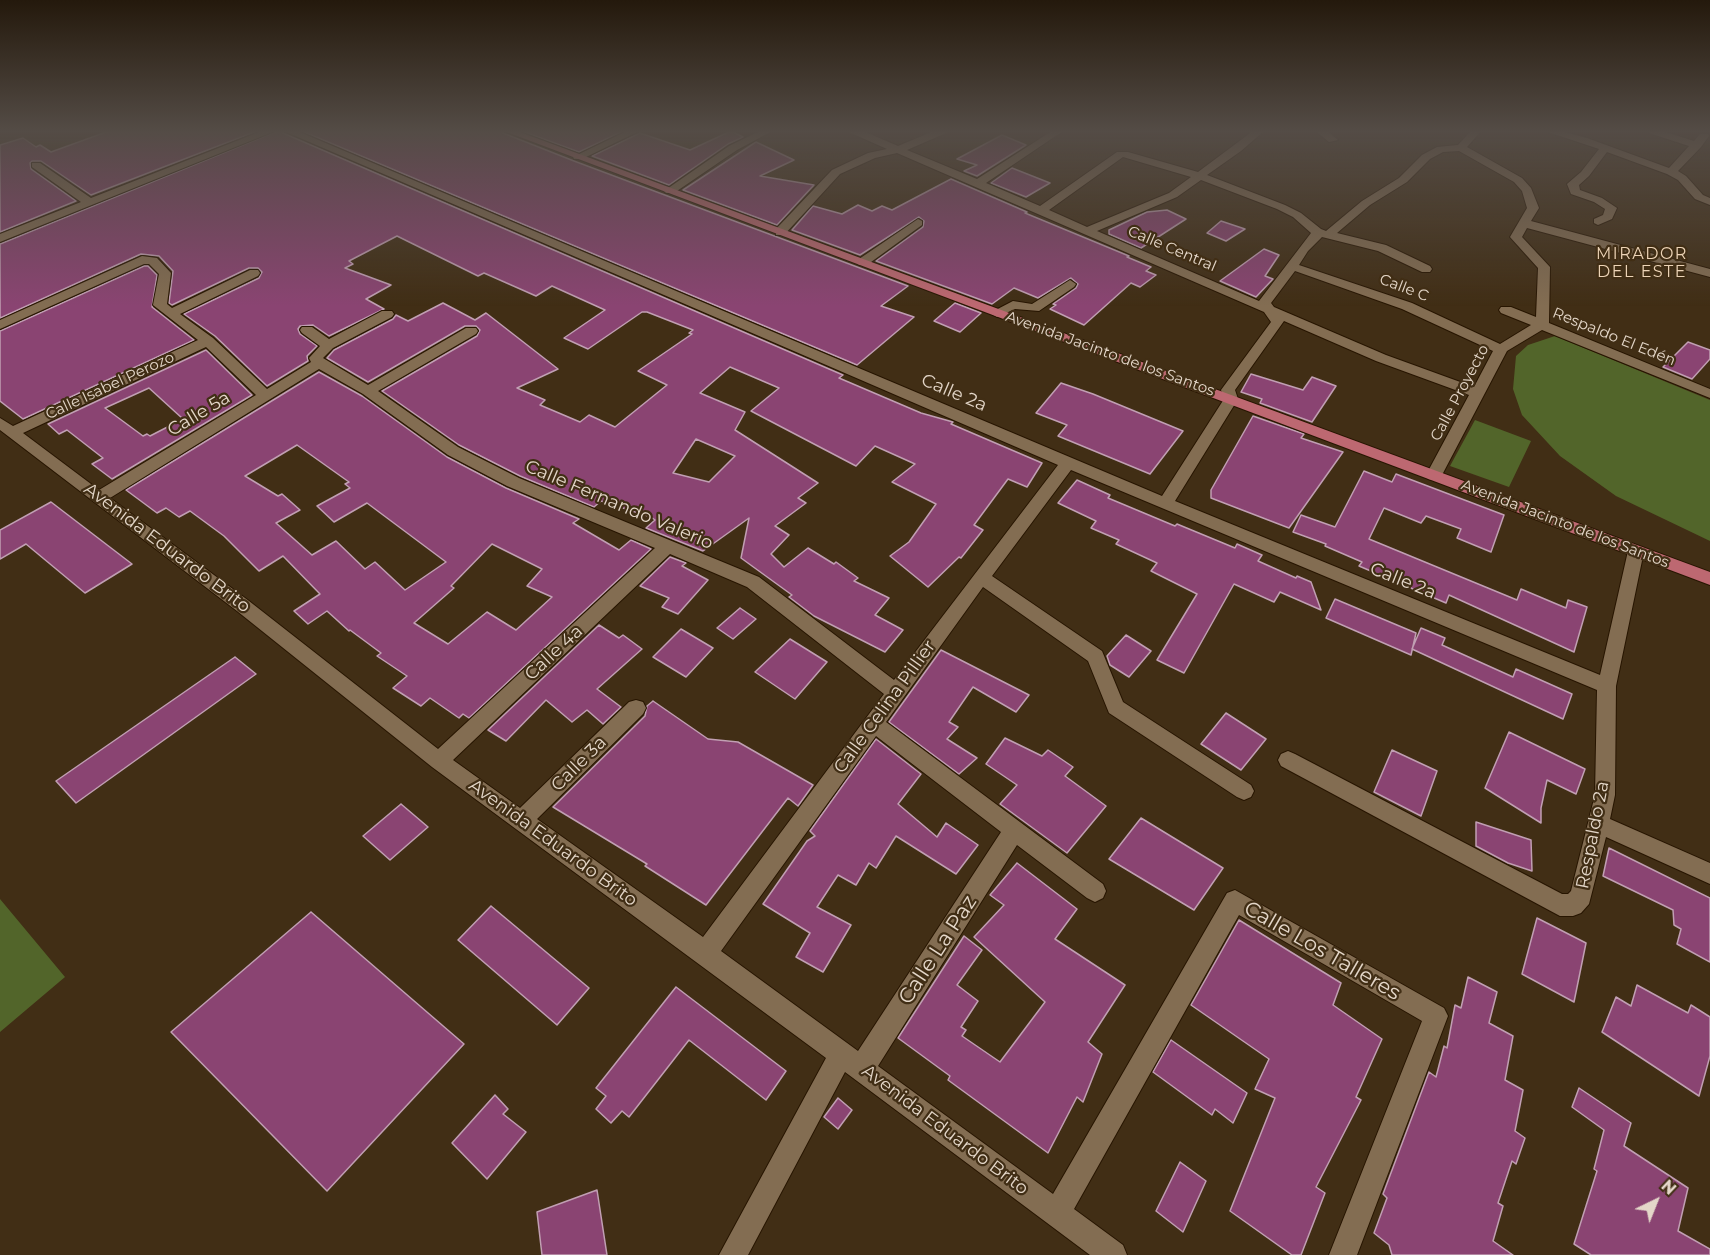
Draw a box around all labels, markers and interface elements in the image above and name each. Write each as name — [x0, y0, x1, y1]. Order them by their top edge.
street label: Calle Central — [1125, 222, 1219, 276]
district label: MIRADOR DEL ESTE — [1596, 244, 1688, 282]
street label: Calle C — [1377, 270, 1431, 306]
street label: Respaldo El Edén — [1550, 304, 1678, 370]
street label: Avenida Jacinto de los Santos — [1003, 308, 1217, 400]
street label: Calle Proyecto — [1427, 342, 1493, 444]
street label: Calle Isabel Perozo — [43, 348, 177, 424]
street label: Calle 2a — [918, 370, 990, 416]
street label: Calle 5a — [164, 387, 234, 441]
street label: Calle Fernando Valerio — [522, 456, 716, 554]
street label: Avenida Jacinto de los Santos — [1459, 476, 1671, 572]
street label: Avenida Eduardo Brito — [79, 478, 255, 618]
street label: Calle 2a — [1367, 558, 1439, 604]
street label: Calle 4a — [520, 621, 588, 685]
street label: Calle Celina Pillier — [829, 636, 941, 778]
street label: Calle 3a — [547, 732, 611, 796]
street label: Avenida Eduardo Brito — [465, 775, 641, 911]
street label: Respaldo 2a — [1572, 779, 1614, 891]
street label: Calle La Paz — [893, 891, 983, 1009]
street label: Calle Los Talleres — [1239, 896, 1405, 1006]
street label: Avenida Eduardo Brito — [857, 1060, 1033, 1200]
north arrow — [1626, 1171, 1686, 1231]
text: N — [1657, 1176, 1680, 1199]

